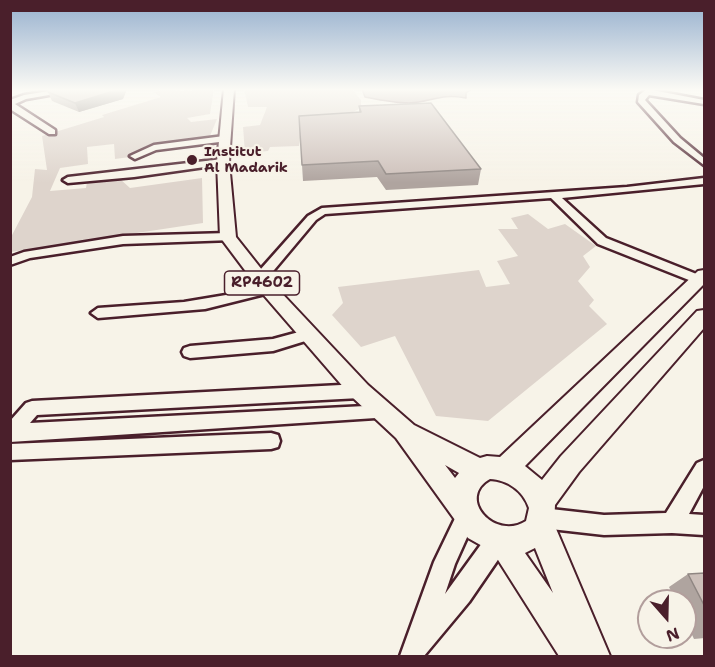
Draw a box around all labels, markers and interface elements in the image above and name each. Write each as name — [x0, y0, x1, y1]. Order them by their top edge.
place label: Institut Al Madarik — [204, 144, 288, 176]
marker: Institut Al Madarik — [185, 153, 199, 167]
road number: RP4602 — [224, 271, 300, 295]
north arrow — [637, 589, 697, 649]
text: N — [663, 622, 682, 647]

